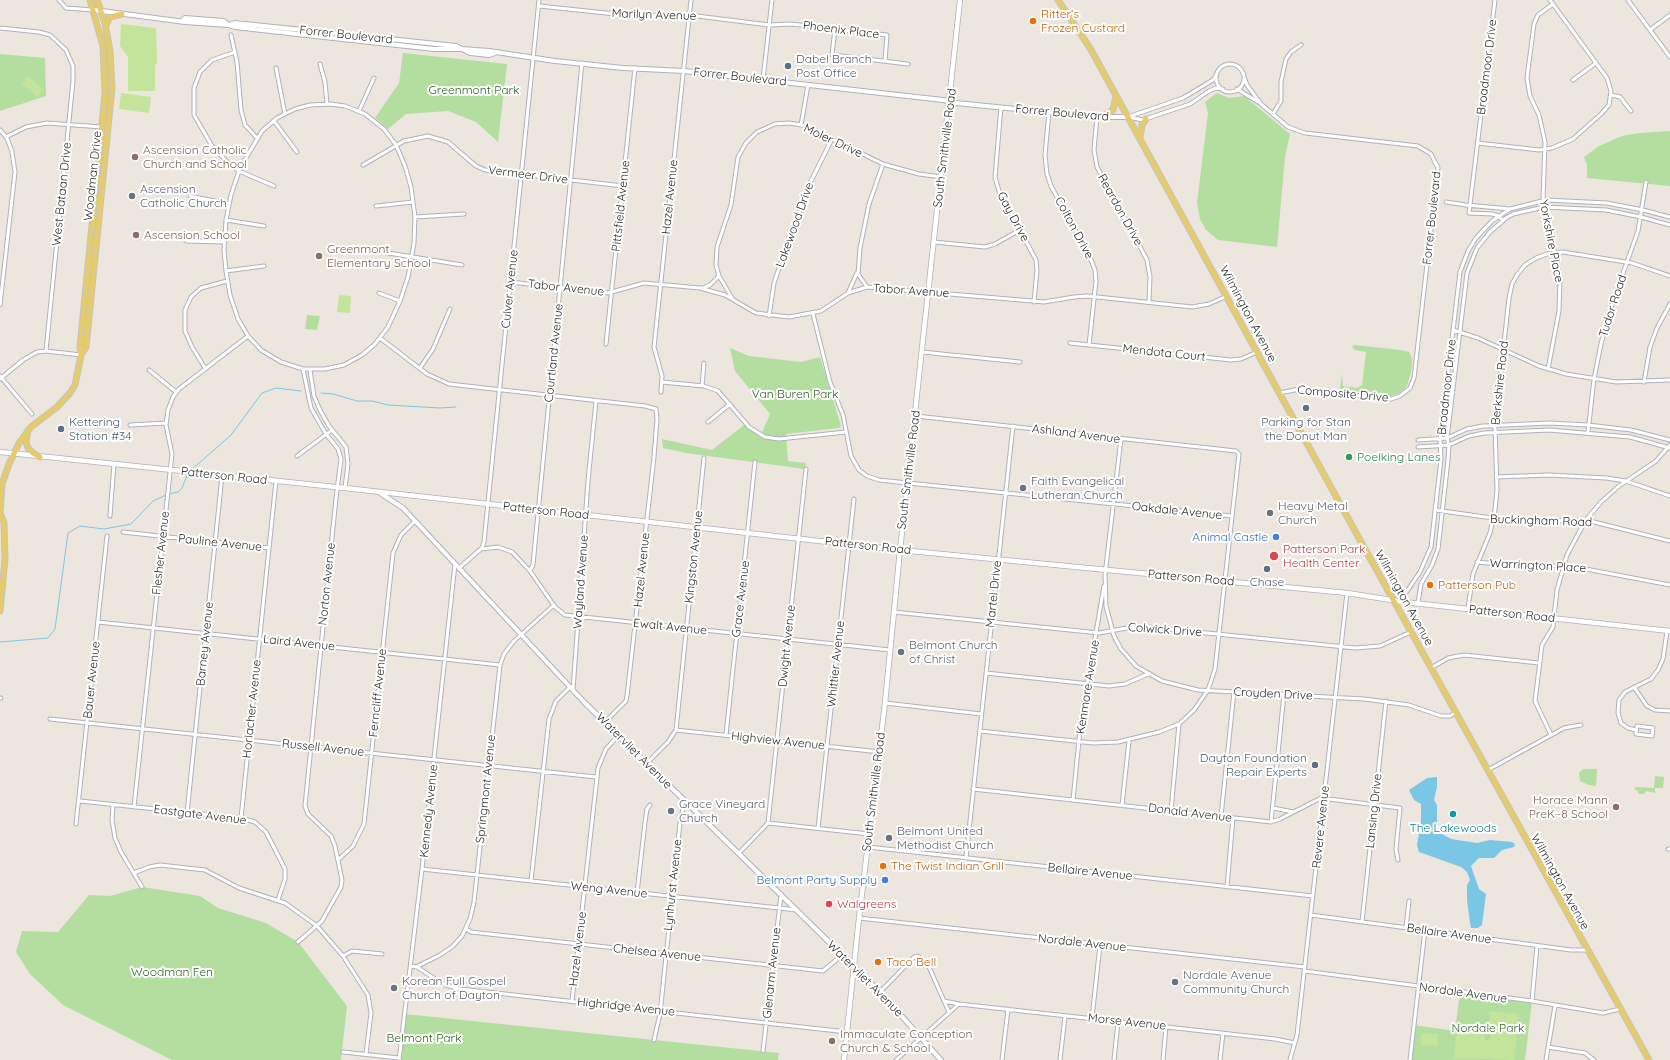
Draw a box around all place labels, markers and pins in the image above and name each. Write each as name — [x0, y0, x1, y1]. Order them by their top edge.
place label: Ritter’s Frozen Custard — [1041, 7, 1125, 35]
marker: Ritter’s Frozen Custard — [1028, 16, 1038, 26]
place label: Dabel Branch Post Office — [796, 52, 872, 80]
marker: Dabel Branch Post Office — [783, 61, 793, 71]
place label: Ascension Catholic Church and School — [143, 143, 247, 171]
marker: Ascension Catholic Church and School — [130, 152, 140, 162]
place label: Ascension Catholic Church — [140, 182, 227, 210]
marker: Ascension Catholic Church — [127, 191, 137, 201]
place label: Ascension School — [144, 228, 240, 242]
marker: Ascension School — [131, 230, 141, 240]
place label: Greenmont Elementary School — [327, 242, 431, 270]
marker: Greenmont Elementary School — [314, 251, 324, 261]
marker: Parking for Stan the Donut Man — [1301, 403, 1311, 413]
place label: Kettering Station #34 — [69, 415, 132, 443]
place label: Parking for Stan the Donut Man — [1261, 415, 1351, 443]
marker: Kettering Station #34 — [56, 424, 66, 434]
place label: Poelking Lanes — [1357, 450, 1441, 464]
marker: Poelking Lanes — [1344, 452, 1354, 462]
place label: Faith Evangelical Lutheran Church — [1031, 474, 1124, 502]
marker: Faith Evangelical Lutheran Church — [1018, 483, 1028, 493]
place label: Heavy Metal Church — [1278, 499, 1348, 527]
marker: Heavy Metal Church — [1265, 508, 1275, 518]
place label: Animal Castle — [1192, 530, 1268, 544]
marker: Animal Castle — [1271, 532, 1281, 542]
place label: Patterson Park Health Center — [1283, 542, 1365, 570]
marker: Patterson Park Health Center — [1268, 550, 1280, 562]
marker: Chase — [1262, 564, 1272, 574]
place label: Chase — [1250, 575, 1284, 589]
place label: Patterson Pub — [1438, 578, 1516, 592]
marker: Patterson Pub — [1425, 580, 1435, 590]
place label: Belmont Church of Christ — [909, 638, 998, 666]
marker: Belmont Church of Christ — [896, 647, 906, 657]
place label: Dayton Foundation Repair Experts — [1200, 751, 1307, 779]
marker: Dayton Foundation Repair Experts — [1310, 760, 1320, 770]
place label: Horace Mann PreK–8 School — [1529, 793, 1608, 821]
place label: Grace Vineyard Church — [679, 797, 765, 825]
marker: Horace Mann PreK–8 School — [1611, 802, 1621, 812]
marker: Grace Vineyard Church — [666, 806, 676, 816]
marker: The Lakewoods — [1448, 809, 1458, 819]
place label: The Lakewoods — [1409, 821, 1497, 835]
place label: Belmont United Methodist Church — [897, 824, 994, 852]
marker: Belmont United Methodist Church — [884, 833, 894, 843]
place label: The Twist Indian Grill — [891, 859, 1004, 873]
marker: The Twist Indian Grill — [878, 861, 888, 871]
place label: Belmont Party Supply — [757, 873, 877, 887]
marker: Belmont Party Supply — [880, 875, 890, 885]
place label: Walgreens — [837, 897, 896, 911]
marker: Walgreens — [824, 899, 834, 909]
place label: Taco Bell — [886, 955, 936, 969]
marker: Taco Bell — [873, 957, 883, 967]
place label: Nordale Avenue Community Church — [1183, 968, 1289, 996]
place label: Korean Full Gospel Church of Dayton — [402, 974, 506, 1002]
marker: Nordale Avenue Community Church — [1170, 977, 1180, 987]
marker: Korean Full Gospel Church of Dayton — [389, 983, 399, 993]
place label: Immaculate Conception Church & School — [840, 1027, 972, 1055]
marker: Immaculate Conception Church & School — [827, 1036, 837, 1046]

